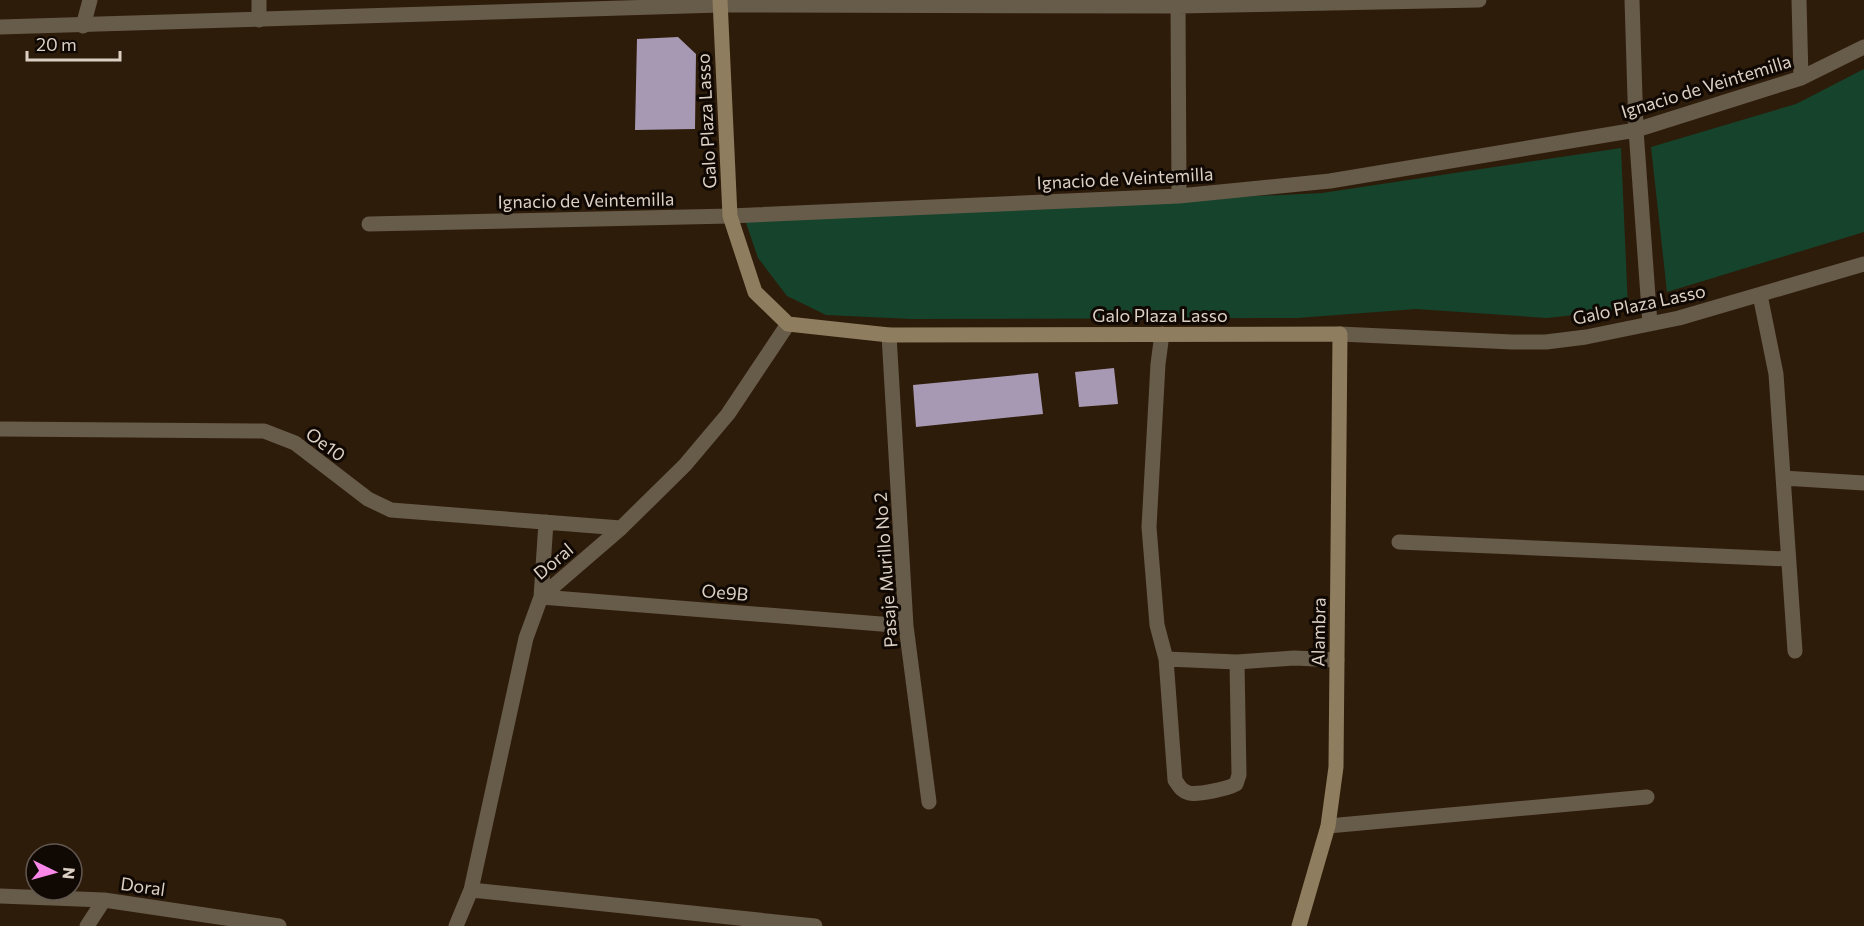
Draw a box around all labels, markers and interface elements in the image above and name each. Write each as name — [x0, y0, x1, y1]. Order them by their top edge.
scale bar — [27, 24, 120, 62]
text: 20 m — [36, 33, 77, 55]
street label: Ignacio de Veintemilla — [1618, 50, 1794, 122]
street label: Galo Plaza Lasso — [691, 53, 721, 189]
street label: Ignacio de Veintemilla — [1036, 162, 1214, 194]
street label: Ignacio de Veintemilla — [497, 187, 675, 213]
street label: Galo Plaza Lasso — [1571, 279, 1707, 329]
street label: Galo Plaza Lasso — [1092, 304, 1228, 326]
street label: Oe10 — [302, 422, 350, 466]
street label: Pasaje Murillo No 2 — [869, 491, 901, 649]
street label: Doral — [529, 538, 577, 584]
street label: Oe9B — [701, 579, 749, 605]
street label: Alambra — [1306, 597, 1330, 667]
north arrow — [24, 842, 84, 902]
text: N — [59, 867, 79, 880]
street label: Doral — [119, 872, 167, 900]

